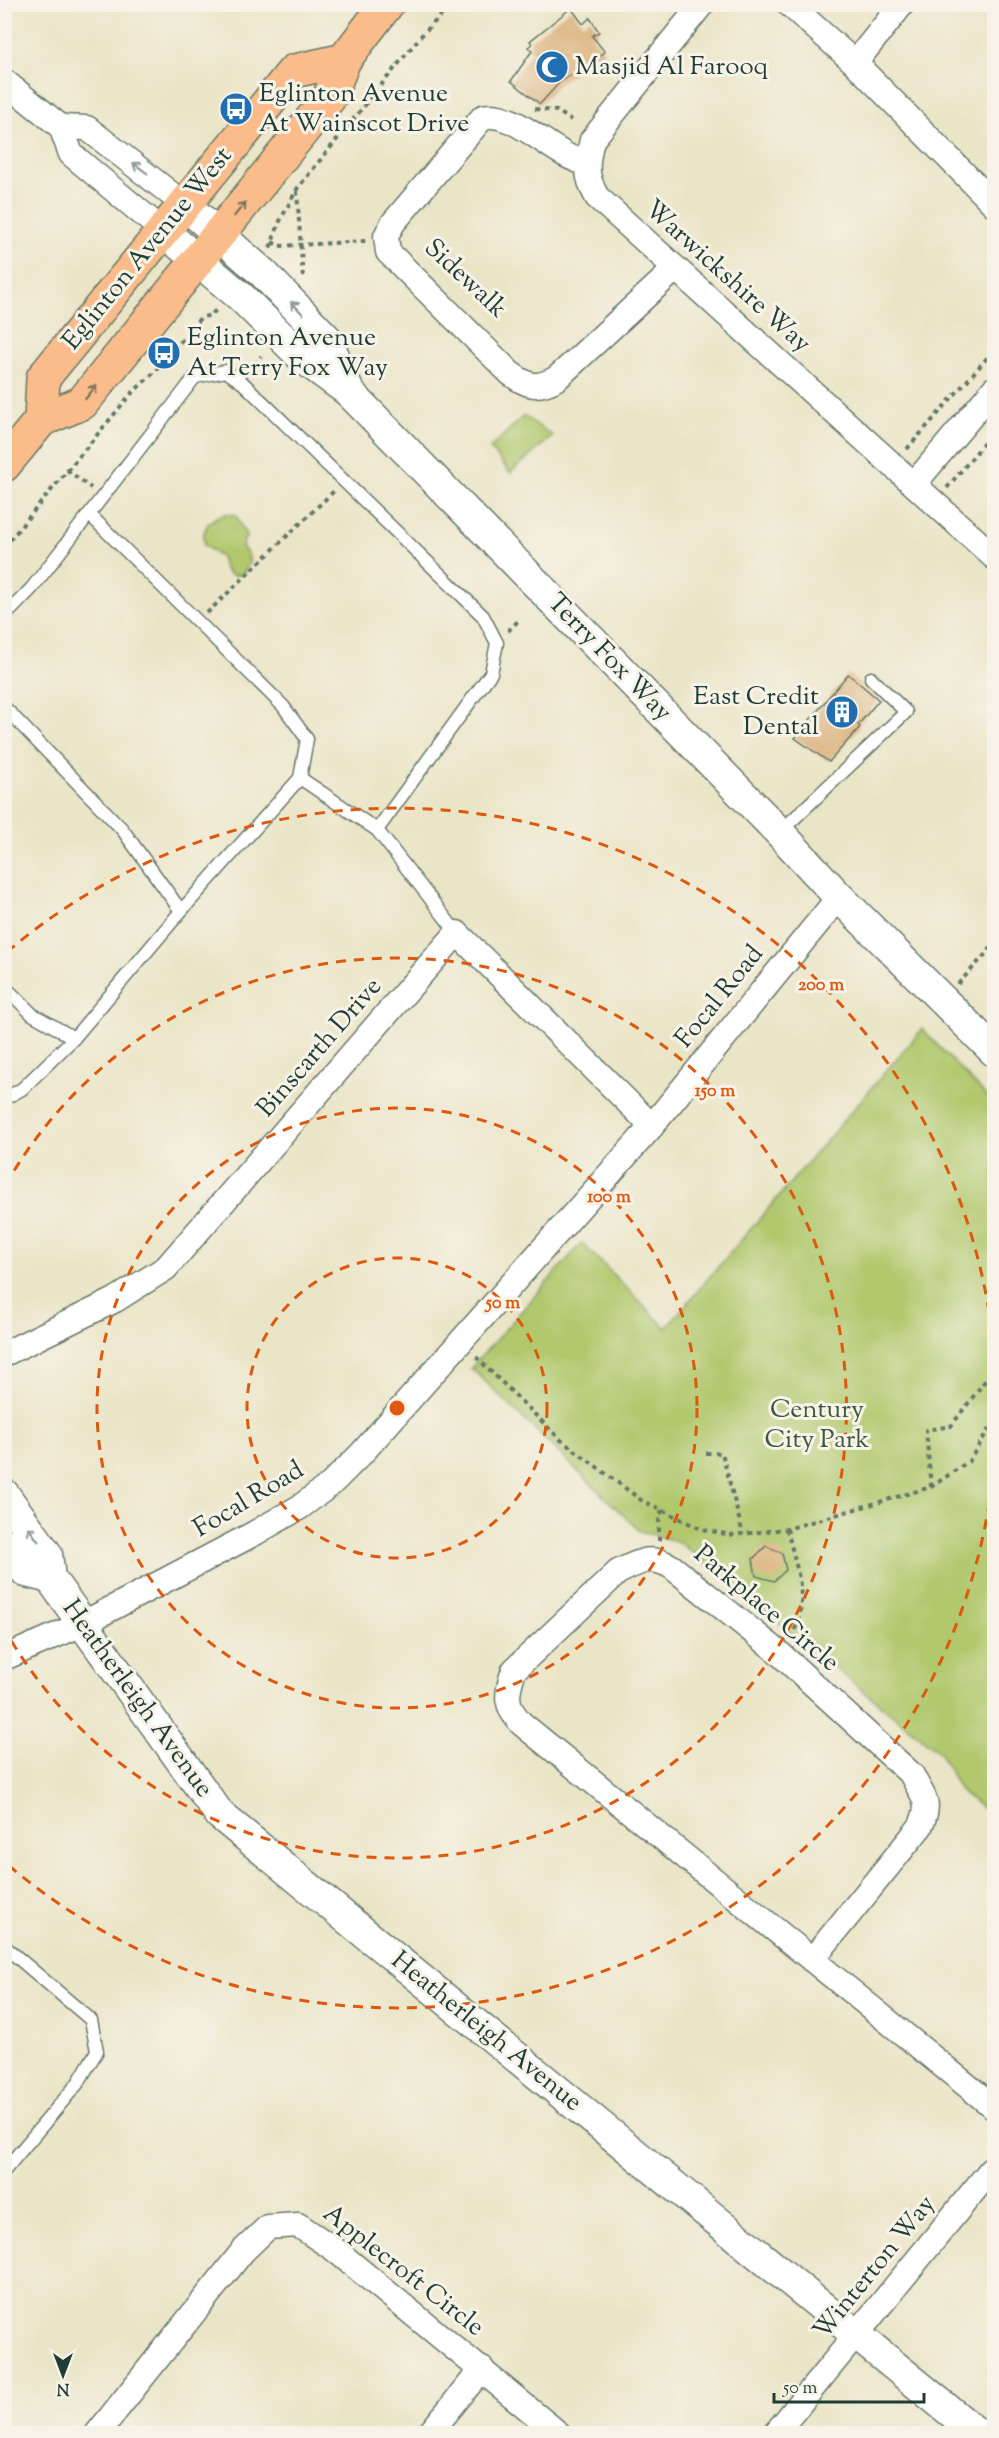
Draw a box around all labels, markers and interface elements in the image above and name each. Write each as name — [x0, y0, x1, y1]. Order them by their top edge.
mosque icon: Masjid Al Farooq — [534, 49, 570, 85]
place label: Masjid Al Farooq — [575, 49, 769, 86]
place label: Eglinton Avenue At Wainscot Drive — [259, 76, 469, 143]
bus stop icon: Eglinton Avenue At Wainscot Drive — [218, 91, 254, 127]
street label: Eglinton Avenue West — [54, 139, 242, 359]
one-way arrow — [132, 161, 148, 174]
street label: Warwickshire Way — [635, 192, 819, 362]
one-way arrow — [233, 201, 246, 217]
street label: Sidewalk — [415, 231, 515, 327]
one-way arrow — [290, 301, 304, 316]
place label: Eglinton Avenue At Terry Fox Way — [187, 320, 388, 387]
bus stop icon: Eglinton Avenue At Terry Fox Way — [146, 335, 182, 371]
one-way arrow — [84, 385, 97, 401]
street label: Terry Fox Way — [538, 586, 680, 731]
place label: East Credit Dental — [693, 679, 819, 746]
building icon: East Credit Dental — [824, 694, 860, 730]
street label: Focal Road — [667, 937, 773, 1057]
street label: Binscarth Drive — [249, 970, 391, 1126]
text: 200 m — [798, 973, 844, 999]
text: 150 m — [695, 1079, 735, 1105]
text: 100 m — [587, 1185, 631, 1211]
text: 50 m — [484, 1291, 520, 1317]
park label: Century City Park — [765, 1392, 869, 1459]
centre of rings — [387, 1398, 407, 1418]
street label: Focal Road — [187, 1452, 312, 1548]
one-way arrow — [27, 1527, 39, 1543]
street label: Parkplace Circle — [685, 1537, 847, 1681]
street label: Heatherleigh Avenue — [52, 1592, 222, 1806]
street label: Heatherleigh Avenue — [382, 1943, 590, 2121]
street label: Winterton Way — [805, 2188, 945, 2348]
street label: Applecroft Circle — [314, 2196, 492, 2346]
north arrow — [33, 2345, 93, 2405]
scale bar — [774, 2366, 924, 2404]
text: N — [56, 2376, 69, 2399]
text: 50 m — [782, 2376, 818, 2402]

